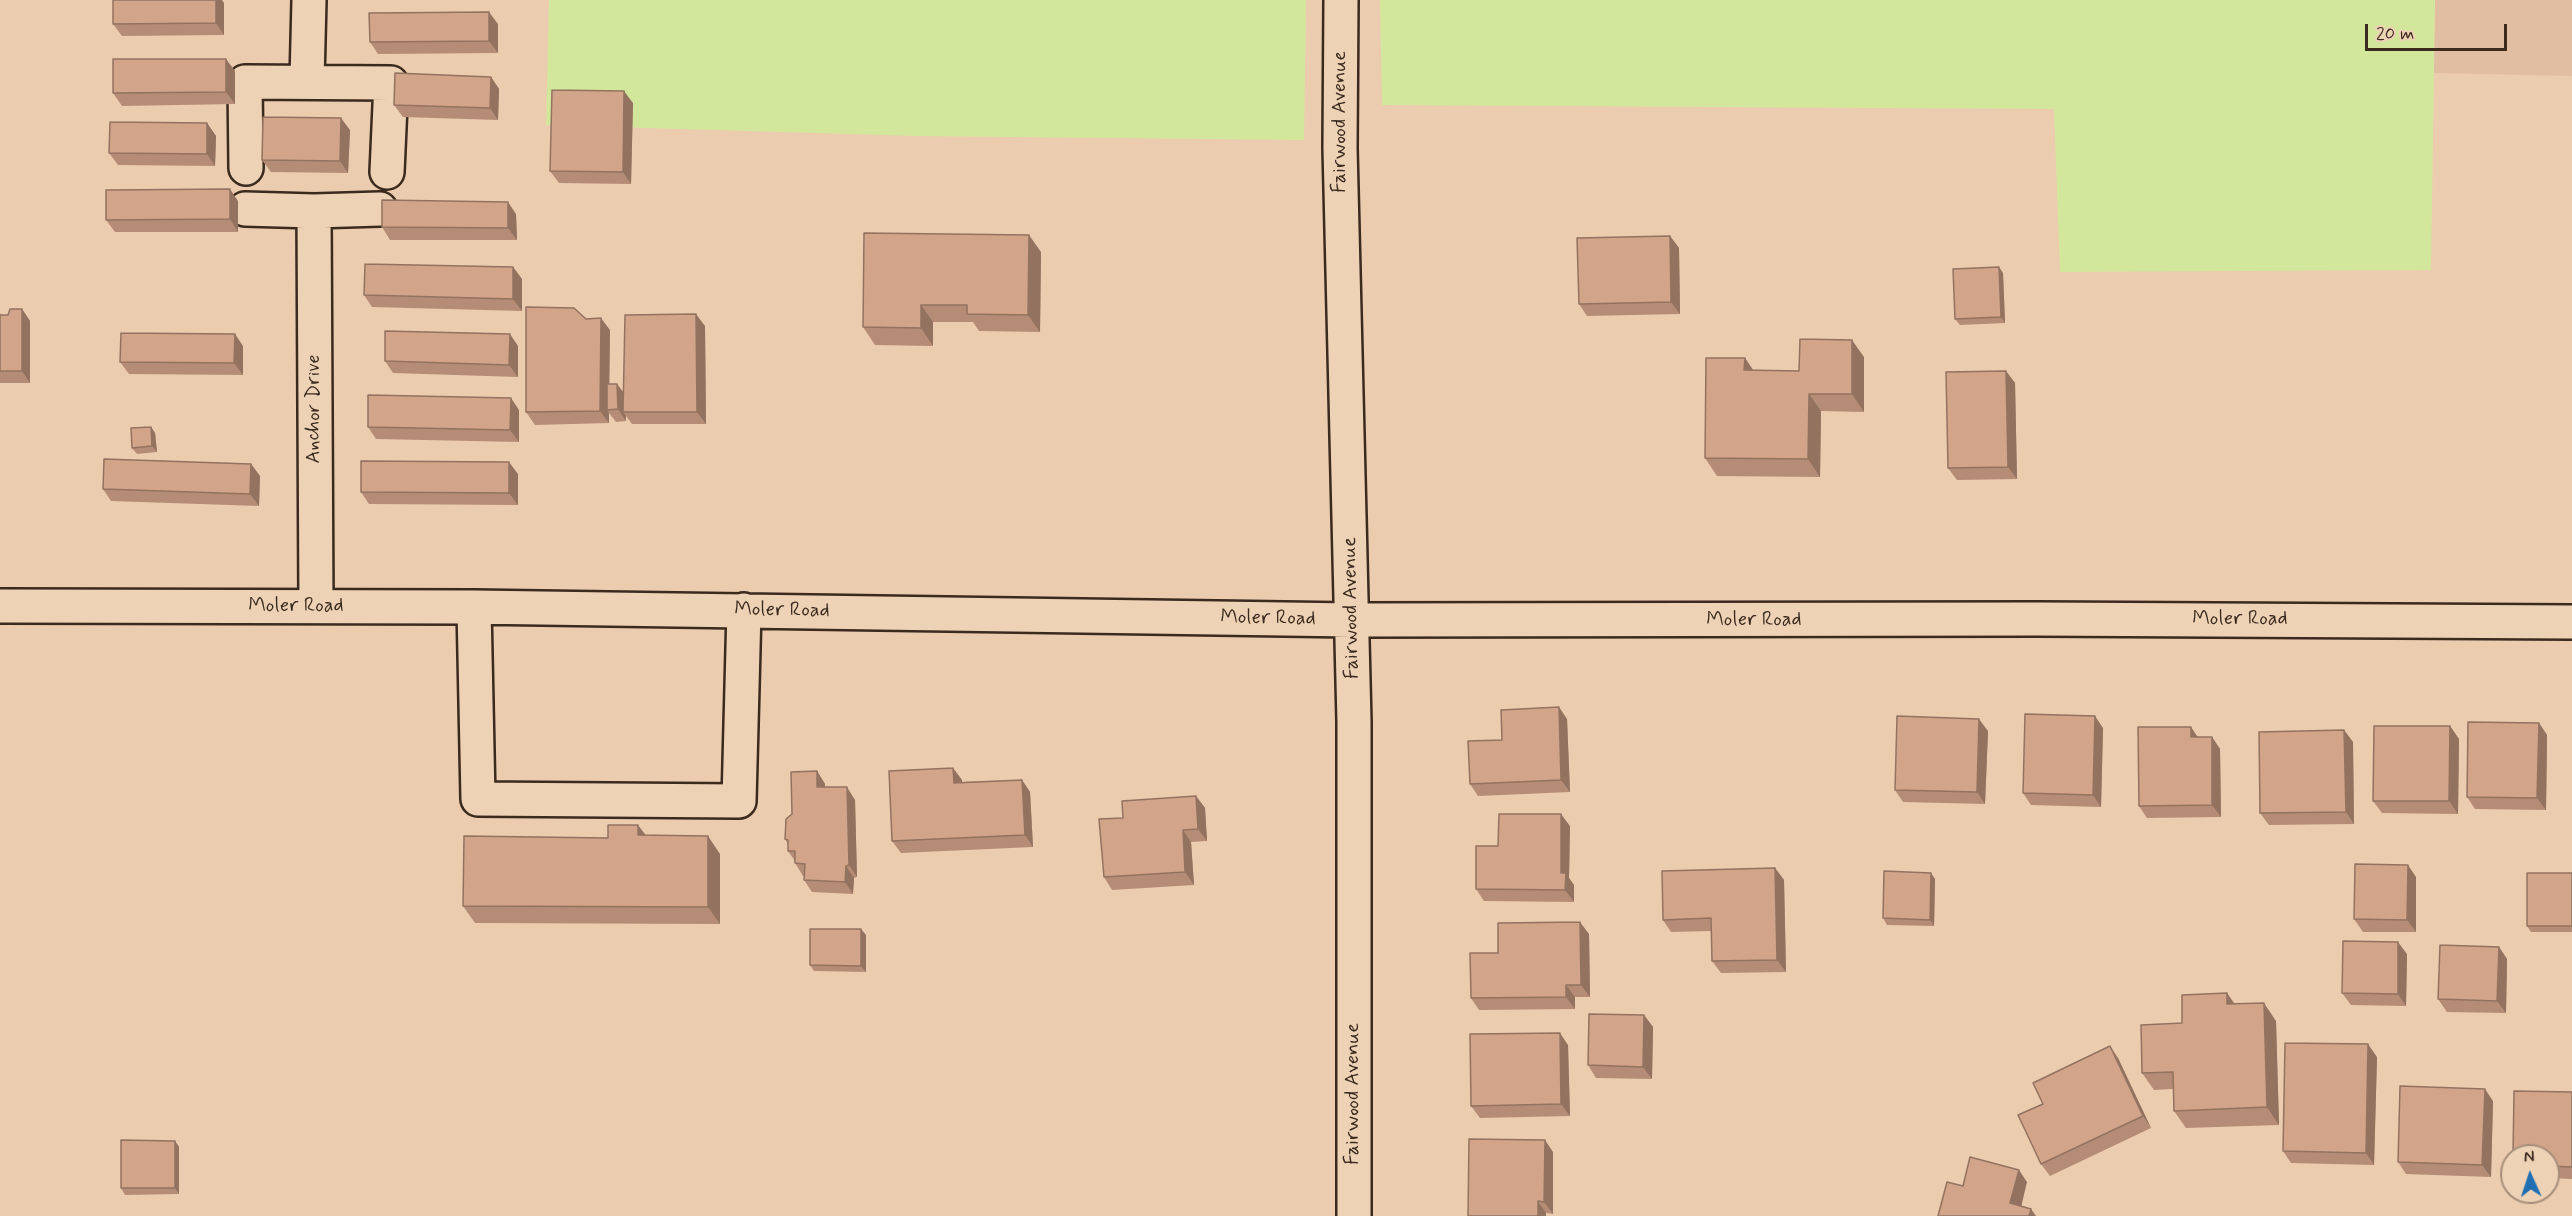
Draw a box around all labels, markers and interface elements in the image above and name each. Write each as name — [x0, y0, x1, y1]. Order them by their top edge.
scale bar — [2368, 12, 2510, 50]
text: 20 m — [2376, 22, 2414, 46]
street label: Fairwood Avenue — [1329, 51, 1353, 193]
street label: Anchor Drive — [303, 354, 327, 464]
street label: Fairwood Avenue — [1339, 537, 1365, 679]
street label: Moler Road — [248, 595, 344, 619]
street label: Moler Road — [734, 598, 830, 624]
street label: Moler Road — [1220, 606, 1316, 632]
street label: Moler Road — [2192, 608, 2288, 632]
street label: Moler Road — [1706, 609, 1802, 633]
street label: Fairwood Avenue — [1342, 1023, 1366, 1165]
north arrow — [2500, 1144, 2560, 1204]
text: N — [2523, 1147, 2535, 1168]

